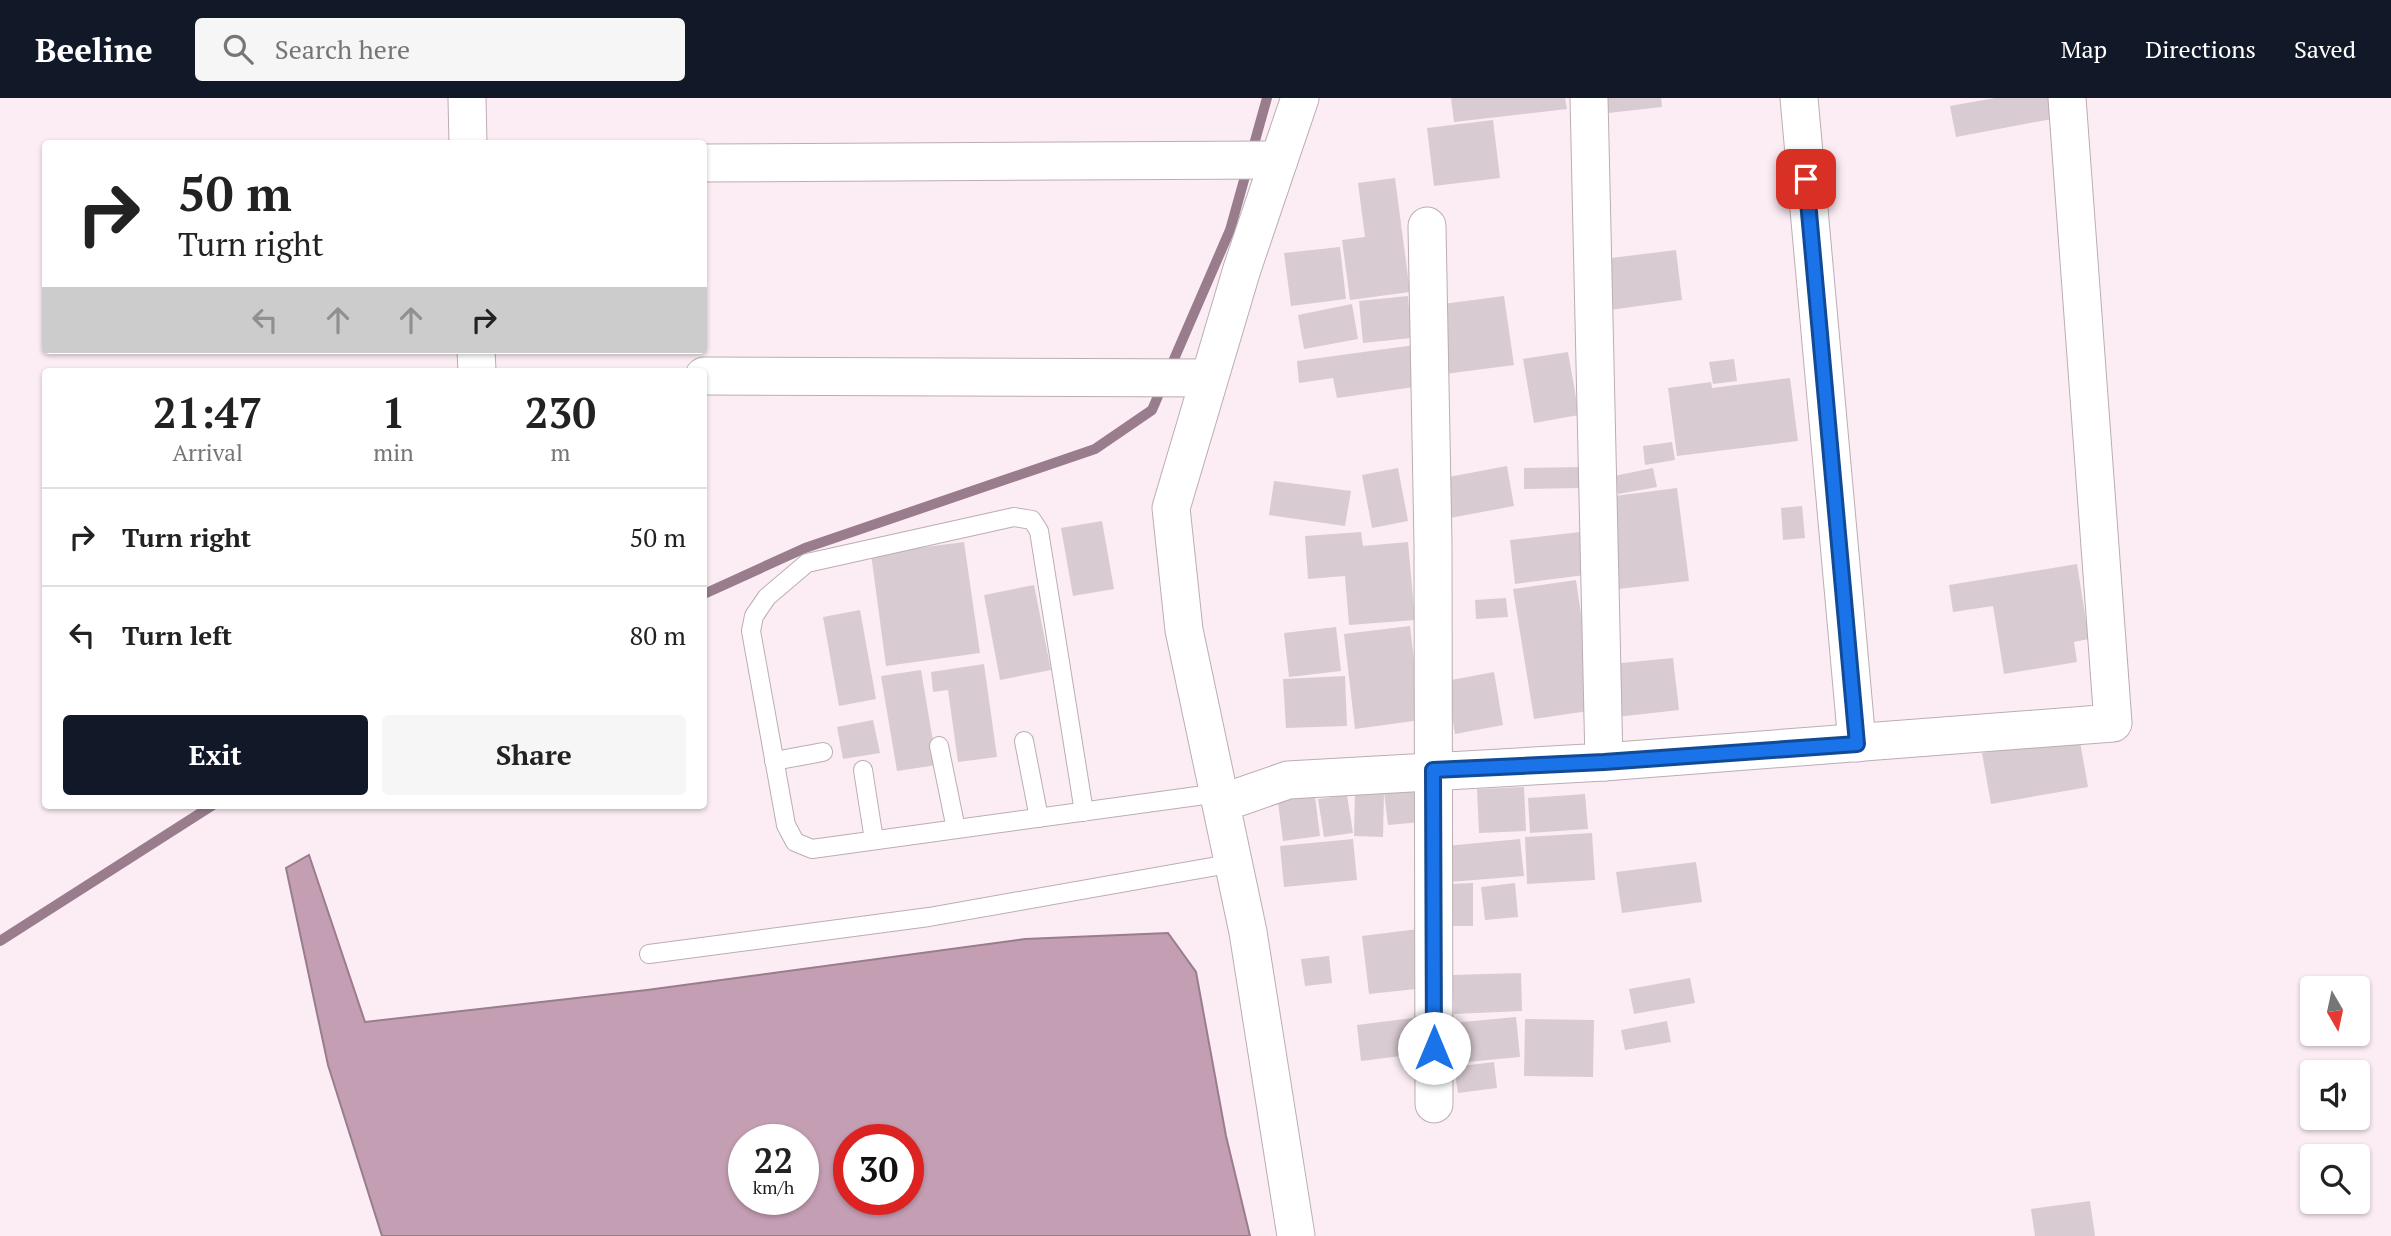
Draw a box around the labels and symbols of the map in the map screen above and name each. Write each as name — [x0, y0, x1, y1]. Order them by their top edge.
pin — [1776, 149, 1836, 209]
north arrow — [2300, 976, 2370, 1046]
position arrow — [1397, 1011, 1471, 1085]
speed limit sign: 30 — [833, 1124, 924, 1215]

